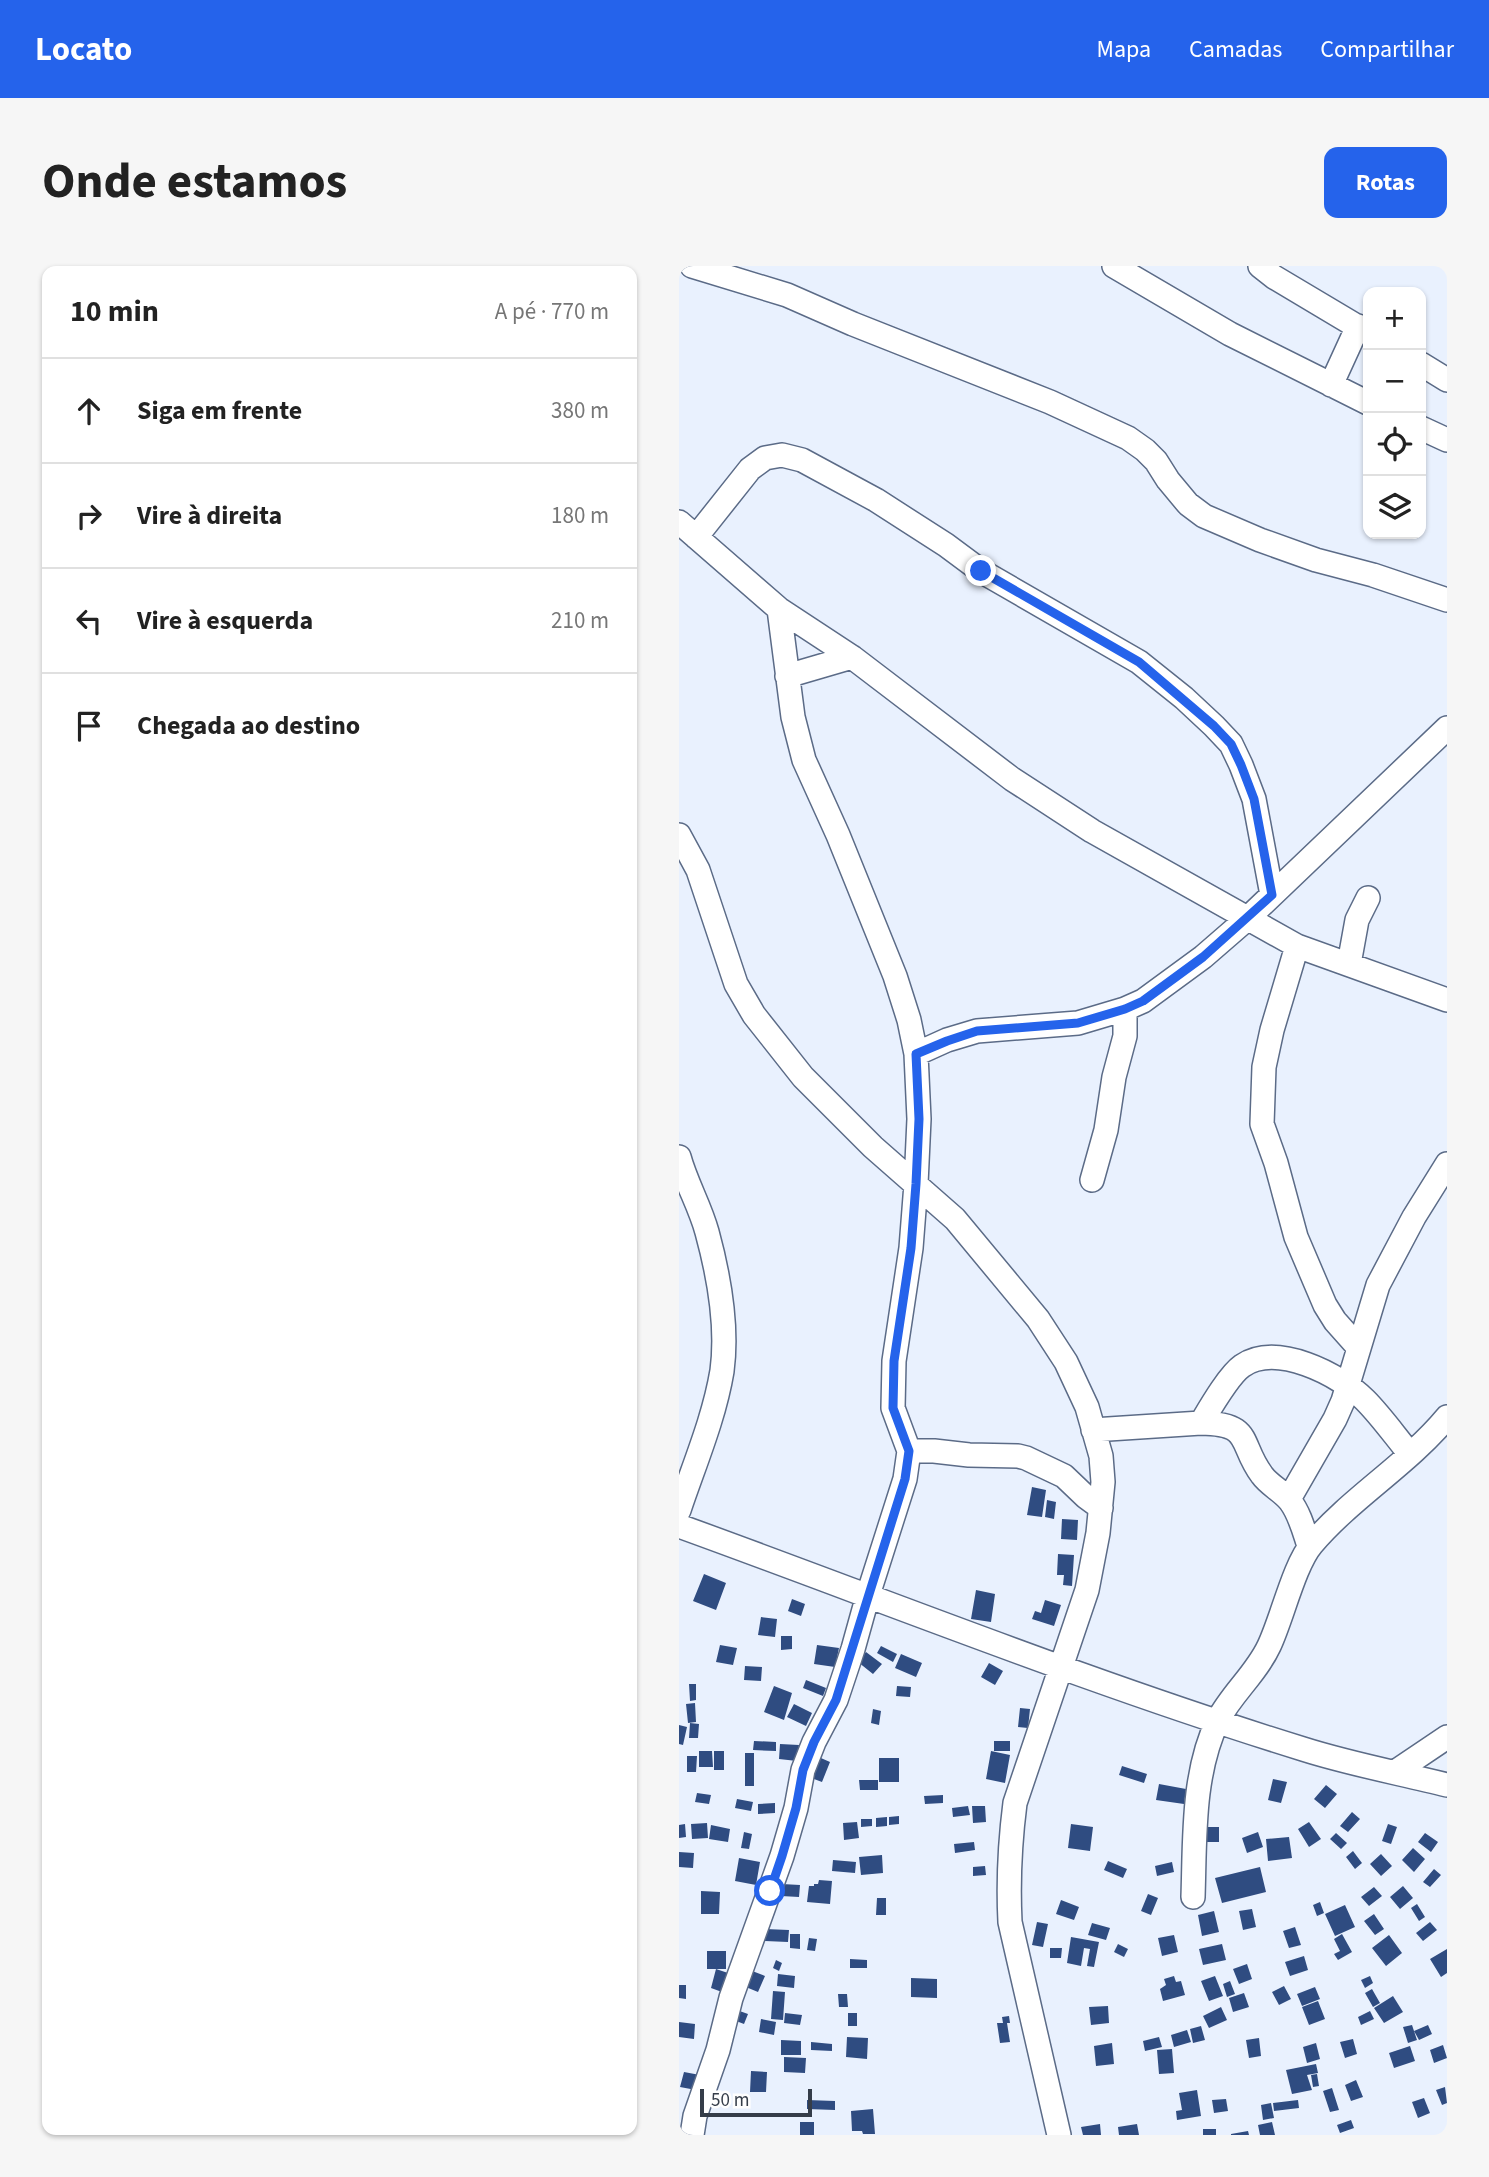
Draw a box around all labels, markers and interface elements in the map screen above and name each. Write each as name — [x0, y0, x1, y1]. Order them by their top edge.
text: Locato — [35, 26, 132, 73]
text: Mapa — [1096, 32, 1151, 67]
text: Camadas — [1189, 32, 1282, 67]
text: Compartilhar — [1320, 32, 1454, 67]
text: Onde estamos — [42, 147, 347, 217]
button: Rotas — [1324, 147, 1447, 218]
map controls — [1363, 287, 1426, 539]
button: + — [1363, 287, 1426, 350]
text: 10 min — [70, 290, 159, 333]
text: A pé · 770 m — [495, 295, 609, 328]
button: − — [1363, 350, 1426, 413]
icon: ahead — [70, 392, 108, 430]
text: Siga em frente — [137, 392, 302, 429]
text: 380 m — [551, 394, 609, 427]
button: locate — [1363, 413, 1426, 476]
button: layers — [1363, 476, 1426, 539]
icon: right — [70, 497, 108, 535]
text: Vire à direita — [137, 497, 282, 534]
text: 180 m — [551, 499, 609, 532]
route end — [965, 555, 996, 586]
icon: left — [70, 602, 108, 640]
text: Vire à esquerda — [137, 602, 313, 639]
text: 210 m — [551, 604, 609, 637]
icon: arrive — [70, 707, 108, 745]
text: Chegada ao destino — [137, 707, 360, 744]
route start — [754, 1875, 785, 1906]
scale bar — [700, 2086, 812, 2118]
text: 50 m — [711, 2087, 749, 2114]

